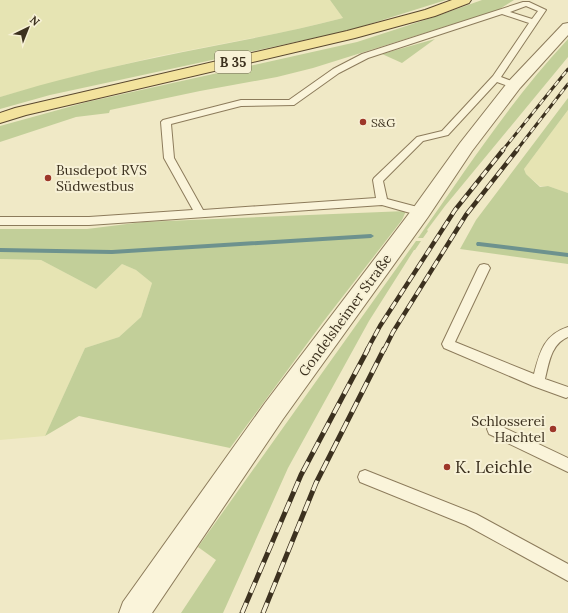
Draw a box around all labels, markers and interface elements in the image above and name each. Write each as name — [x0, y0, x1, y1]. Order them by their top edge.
north arrow — [8, 8, 48, 48]
text: N — [27, 13, 43, 29]
road number: B 35 — [215, 51, 251, 73]
place label: S&G — [371, 115, 395, 130]
marker: S&G — [358, 117, 368, 127]
place label: Busdepot RVS Südwestbus — [56, 161, 147, 195]
marker: Busdepot RVS Südwestbus — [43, 173, 53, 183]
street label: Gondelsheimer Straße — [295, 250, 396, 380]
place label: Schlosserei Hachtel — [471, 412, 545, 446]
marker: Schlosserei Hachtel — [548, 424, 558, 434]
place label: K. Leichle — [455, 456, 532, 478]
marker: K. Leichle — [442, 462, 452, 472]

